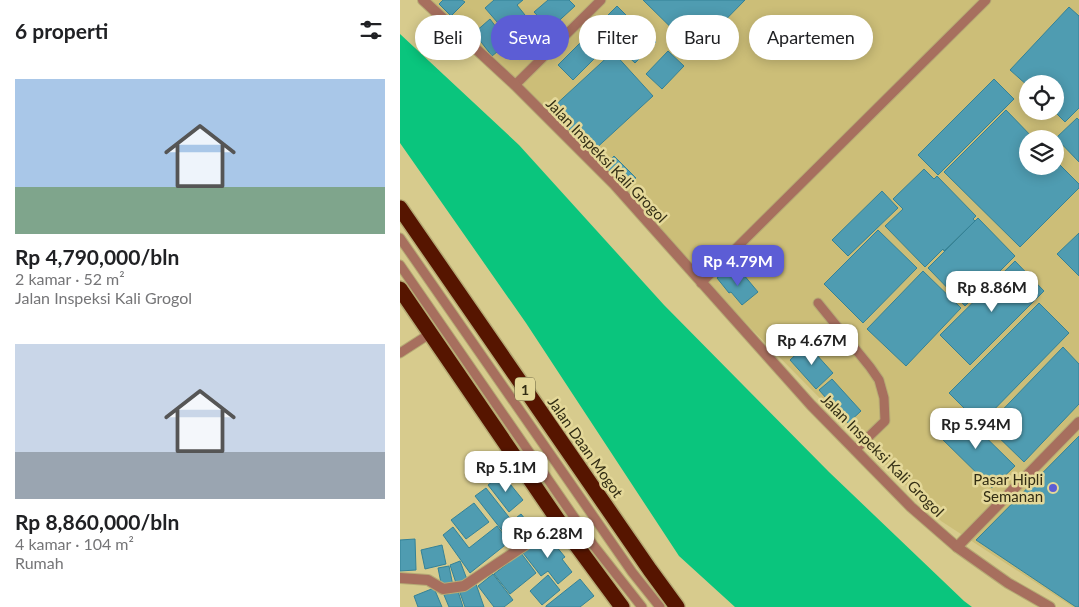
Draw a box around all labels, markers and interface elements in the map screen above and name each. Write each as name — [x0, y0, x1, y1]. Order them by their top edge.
chip: Beli — [415, 15, 481, 60]
chip: Sewa — [491, 15, 569, 60]
chip: Filter — [579, 15, 656, 60]
chip: Baru — [666, 15, 739, 60]
chip: Apartemen — [749, 15, 873, 60]
icon: filters — [357, 16, 385, 44]
text: 6 properti — [15, 18, 108, 43]
map controls — [1019, 75, 1064, 175]
button: locate — [1019, 75, 1064, 120]
street label: Jalan Inspeksi Kali Grogol — [543, 94, 671, 226]
icon: home — [155, 111, 245, 201]
button: layers — [1019, 130, 1064, 175]
text: Rp 4,790,000/bln — [15, 244, 179, 269]
pin: Rp 4.79M — [686, 244, 790, 287]
text: Rp 4.79M — [703, 251, 773, 270]
text: 2 kamar · 52 m² — [15, 269, 125, 288]
pin: Rp 8.86M — [940, 270, 1044, 313]
text: Rp 8.86M — [957, 277, 1027, 296]
text: Jalan Inspeksi Kali Grogol — [15, 288, 192, 307]
pin: Rp 4.67M — [760, 324, 864, 366]
text: Rp 4.67M — [777, 330, 847, 349]
icon: home — [155, 376, 245, 466]
road number: 1 — [515, 378, 535, 400]
street label: Jalan Inspeksi Kali Grogol — [818, 390, 948, 520]
street label: Jalan Daan Mogot — [545, 393, 628, 501]
pin: Rp 5.94M — [924, 408, 1028, 450]
text: Rp 5.94M — [941, 414, 1011, 433]
pin: Rp 5.1M — [460, 450, 552, 493]
text: Rp 5.1M — [476, 457, 536, 476]
place label: Pasar Hipli Semanan — [973, 470, 1043, 505]
marker: Pasar Hipli Semanan — [1047, 482, 1059, 494]
text: Rp 8,860,000/bln — [15, 509, 179, 534]
pin: Rp 6.28M — [496, 516, 600, 559]
text: Rp 6.28M — [513, 523, 583, 542]
text: 4 kamar · 104 m² — [15, 534, 134, 553]
text: Rumah — [15, 553, 64, 572]

